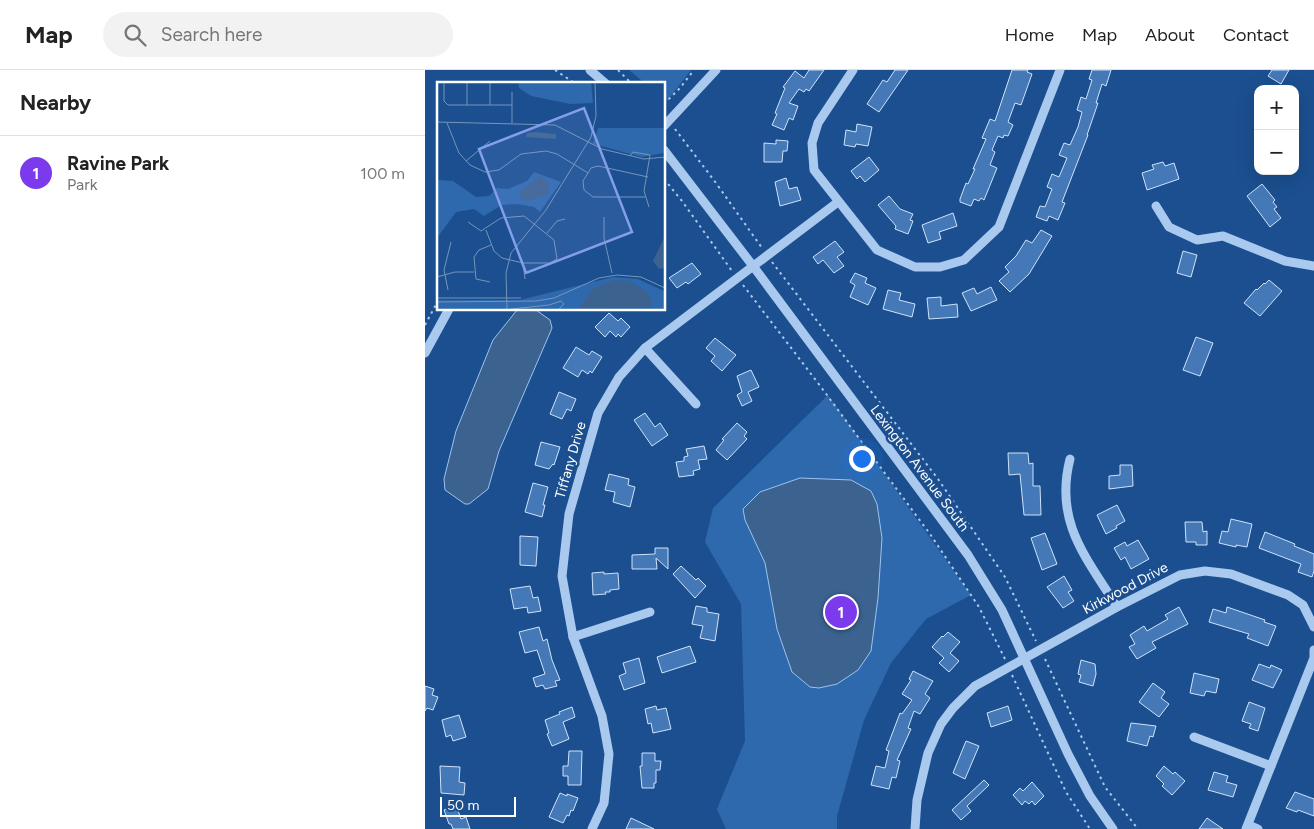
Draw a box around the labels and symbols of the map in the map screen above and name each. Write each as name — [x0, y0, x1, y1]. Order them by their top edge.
inset map — [437, 82, 665, 310]
street label: Lexington Avenue South — [867, 402, 973, 535]
street label: Tiffany Drive — [551, 419, 590, 501]
your location — [849, 446, 875, 472]
street label: Kirkwood Drive — [1080, 559, 1171, 618]
pin: 1 — [825, 593, 857, 631]
scale bar — [440, 794, 516, 817]

